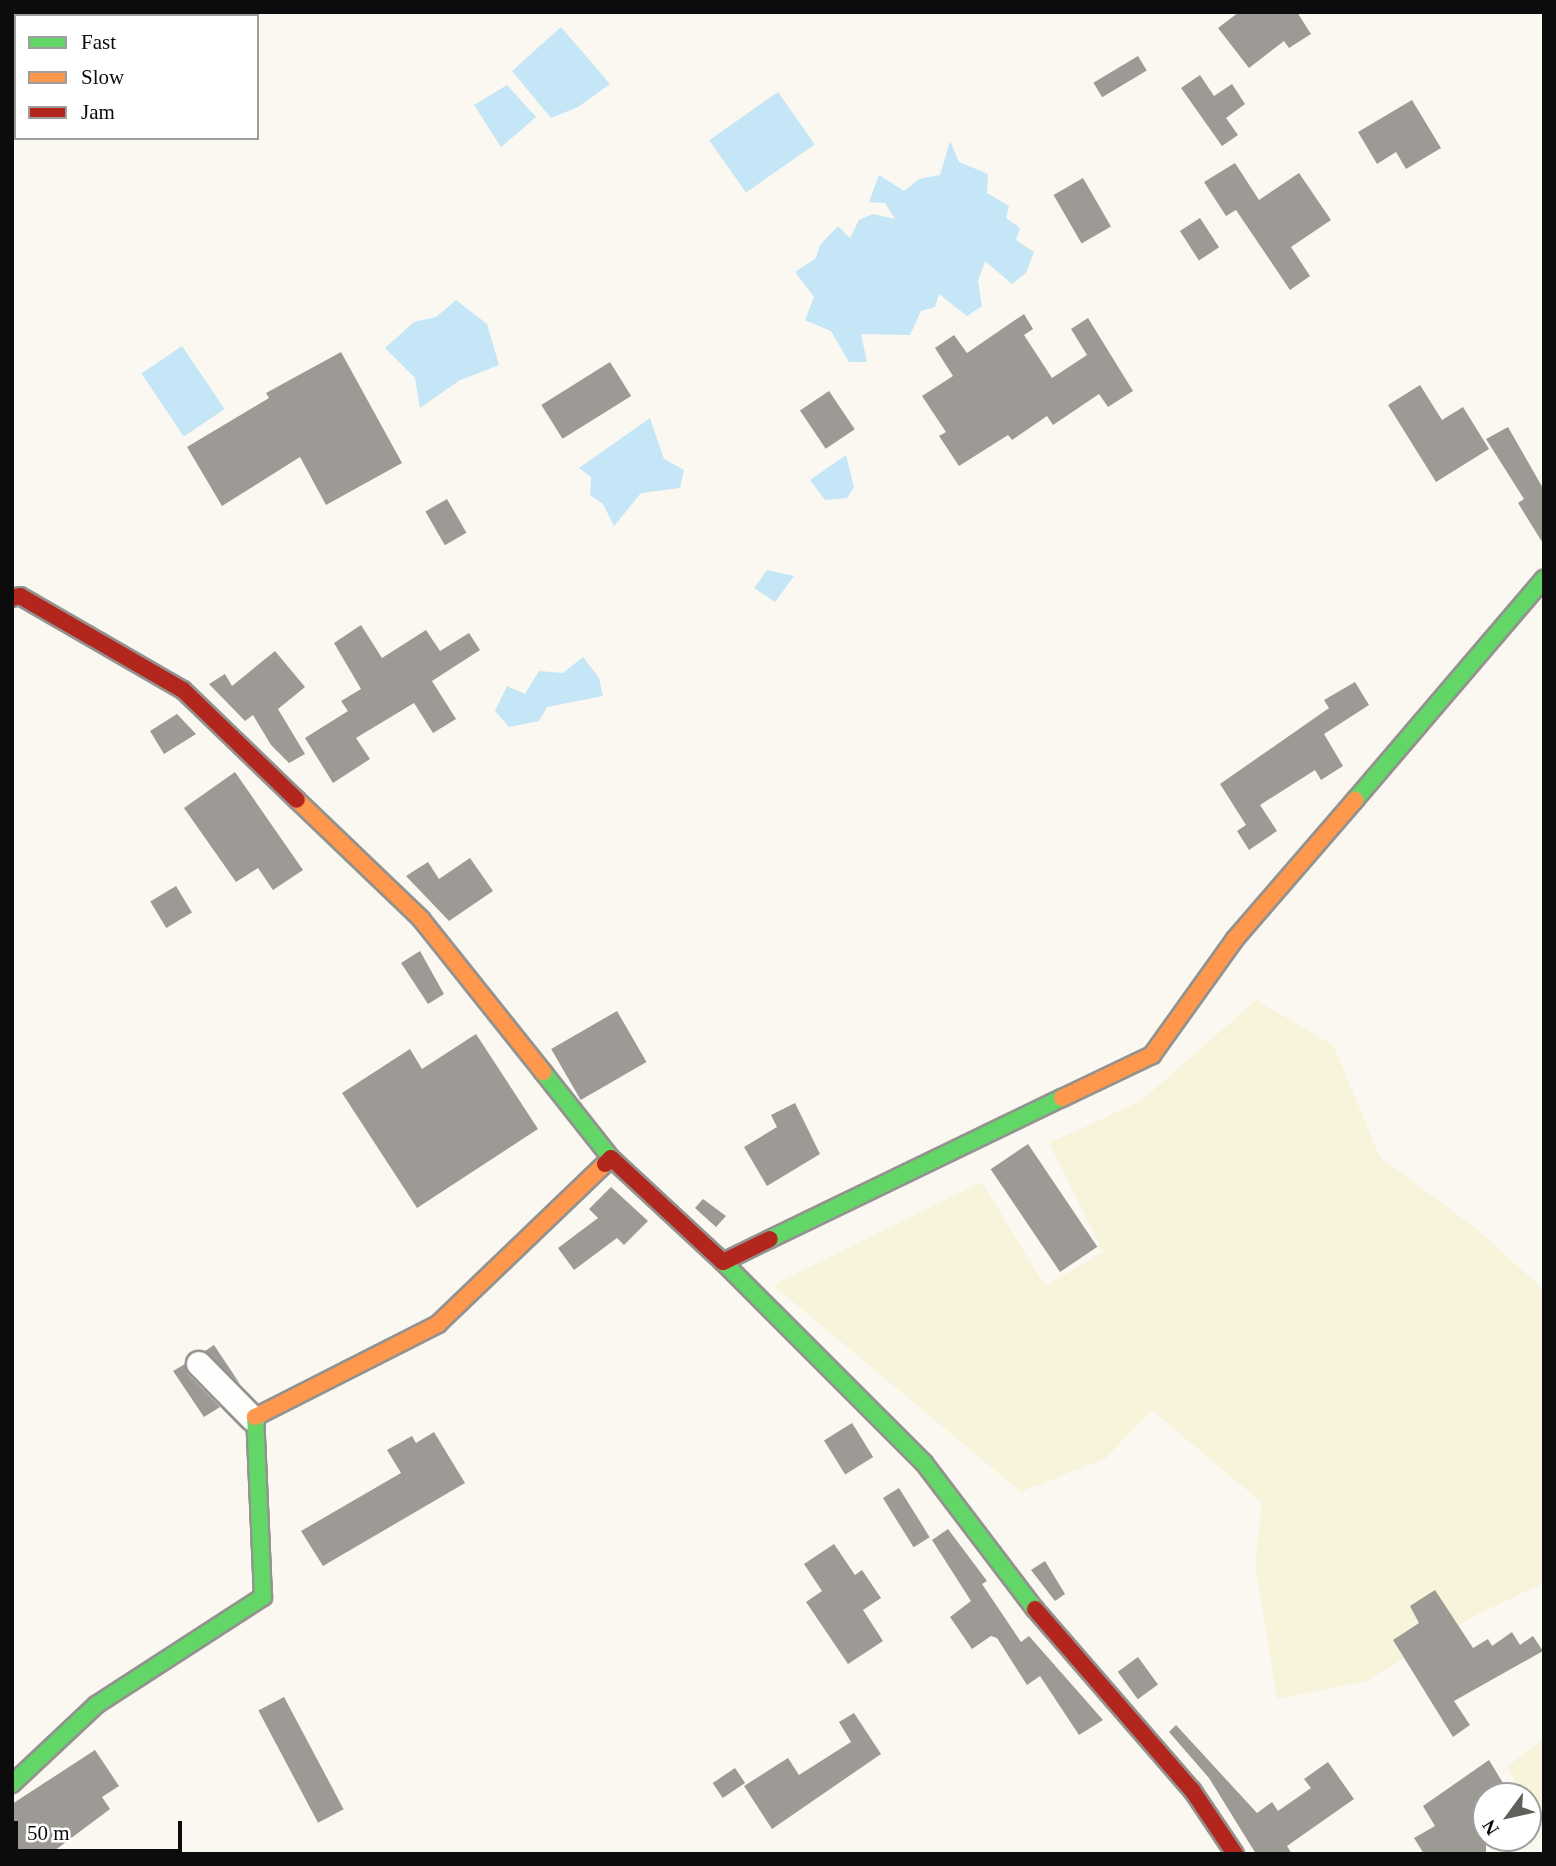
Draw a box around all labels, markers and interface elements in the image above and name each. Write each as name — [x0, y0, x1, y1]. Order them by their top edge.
legend — [14, 14, 259, 140]
text: Fast — [81, 30, 116, 54]
text: Slow — [81, 65, 124, 89]
text: Jam — [81, 100, 115, 124]
north arrow — [1472, 1782, 1542, 1852]
scale bar — [18, 1806, 186, 1850]
text: N — [1478, 1816, 1503, 1839]
text: 50 m — [27, 1821, 70, 1845]

